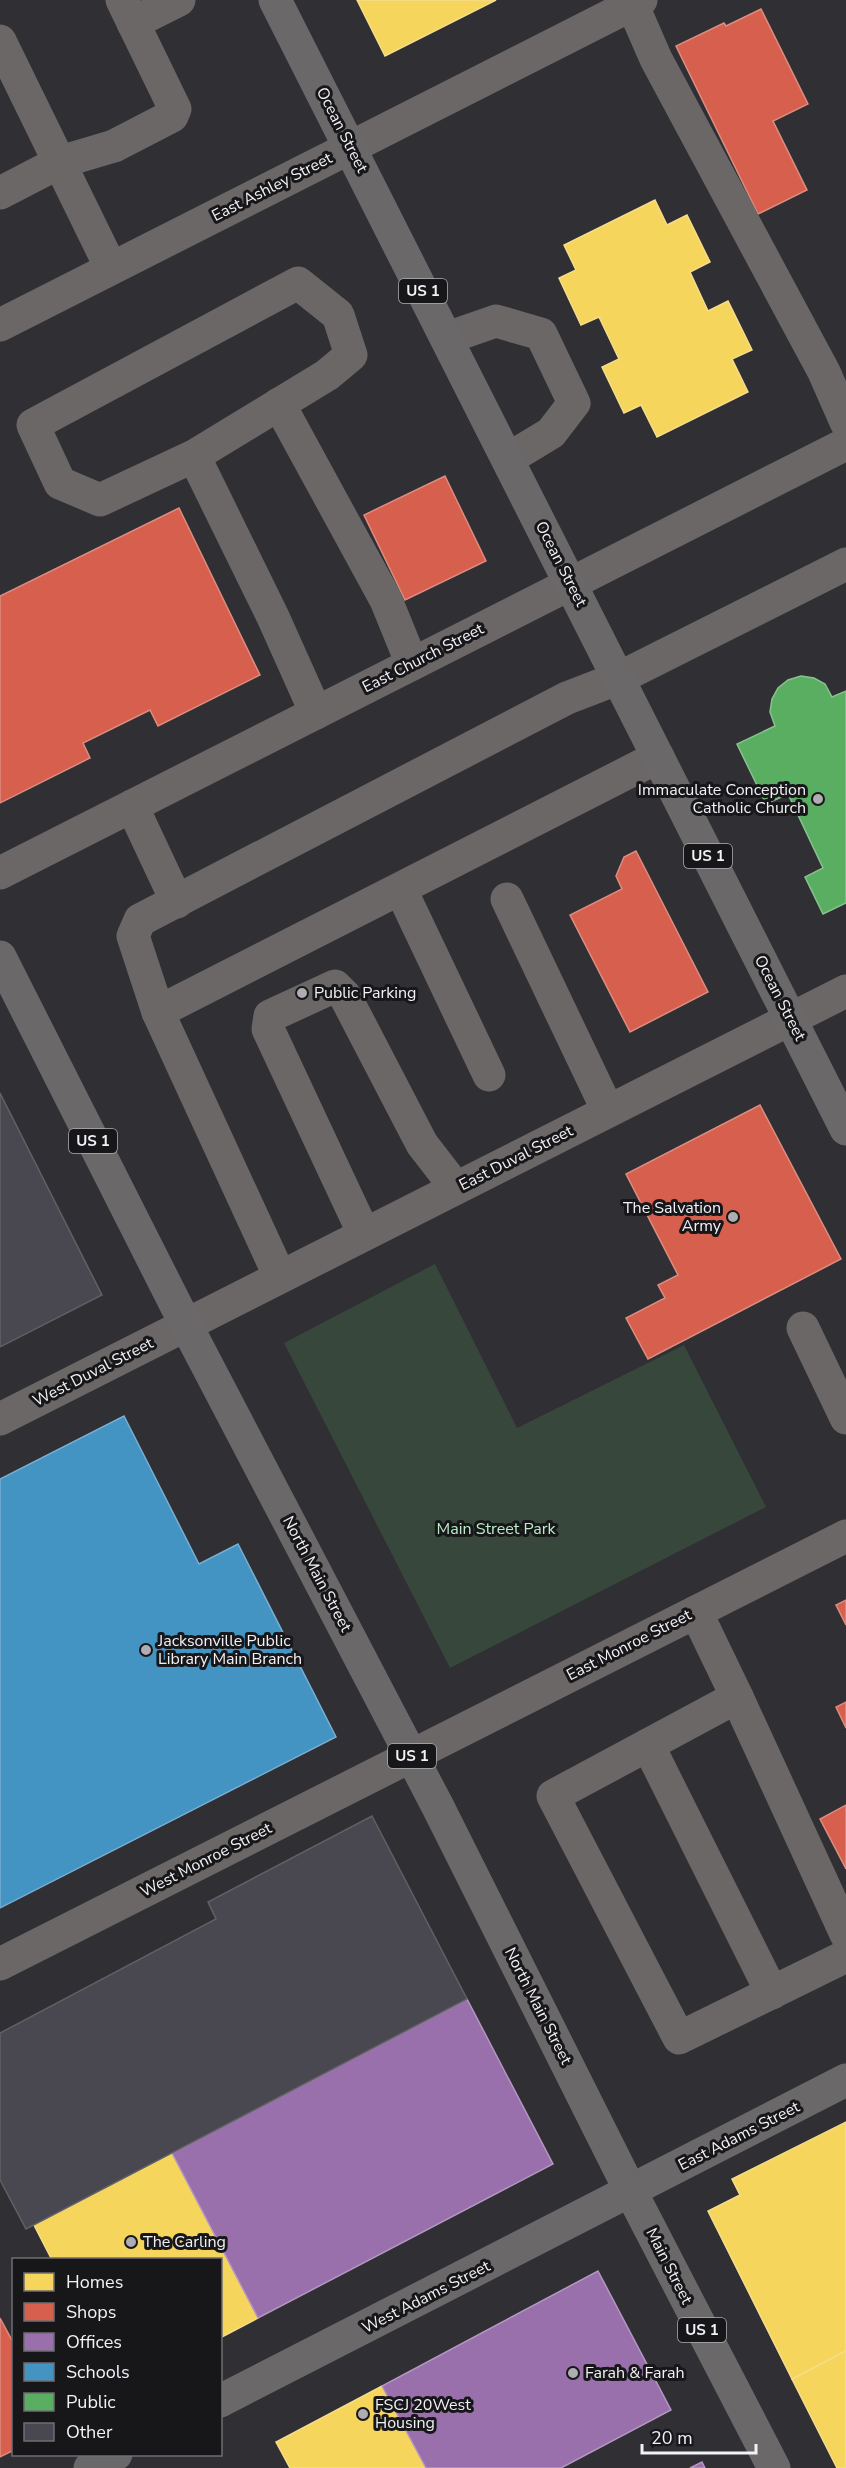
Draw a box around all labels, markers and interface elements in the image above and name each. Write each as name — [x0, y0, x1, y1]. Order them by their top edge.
street label: Ocean Street — [311, 83, 373, 177]
street label: East Ashley Street — [208, 147, 336, 227]
road number: US 1 — [399, 279, 447, 303]
street label: Ocean Street — [530, 517, 592, 611]
street label: East Church Street — [358, 618, 488, 698]
place label: Immaculate Conception Catholic Church — [638, 779, 806, 819]
marker: Immaculate Conception Catholic Church — [811, 792, 825, 806]
road number: US 1 — [684, 844, 732, 868]
street label: Ocean Street — [749, 951, 811, 1045]
place label: Public Parking — [314, 982, 416, 1004]
marker: Public Parking — [295, 986, 309, 1000]
street label: East Duval Street — [455, 1120, 577, 1196]
road number: US 1 — [69, 1129, 117, 1153]
place label: The Salvation Army — [623, 1197, 722, 1237]
marker: The Salvation Army — [726, 1210, 740, 1224]
street label: West Duval Street — [29, 1332, 157, 1412]
street label: North Main Street — [277, 1512, 357, 1636]
park label: Main Street Park — [437, 1518, 556, 1540]
street label: East Monroe Street — [563, 1604, 696, 1686]
place label: Jacksonville Public Library Main Branch — [157, 1630, 302, 1670]
marker: Jacksonville Public Library Main Branch — [139, 1643, 153, 1657]
road number: US 1 — [388, 1744, 436, 1768]
street label: West Monroe Street — [136, 1817, 276, 1903]
street label: North Main Street — [499, 1944, 577, 2069]
street label: East Adams Street — [674, 2096, 804, 2176]
street label: Main Street — [640, 2224, 698, 2308]
place label: The Carling — [143, 2231, 226, 2253]
marker: The Carling — [124, 2235, 138, 2249]
street label: West Adams Street — [358, 2255, 494, 2339]
legend — [12, 2258, 222, 2456]
text: Homes — [66, 2270, 123, 2294]
text: Shops — [66, 2300, 116, 2324]
road number: US 1 — [678, 2318, 726, 2342]
text: Offices — [66, 2330, 122, 2354]
text: Schools — [66, 2360, 130, 2384]
place label: Farah & Farah — [585, 2362, 685, 2384]
marker: Farah & Farah — [566, 2366, 580, 2380]
text: Public — [66, 2390, 116, 2414]
place label: FSCJ 20West Housing — [375, 2394, 471, 2434]
marker: FSCJ 20West Housing — [356, 2407, 370, 2421]
scale bar — [642, 2417, 756, 2455]
text: Other — [66, 2420, 113, 2444]
text: 20 m — [651, 2426, 693, 2450]

